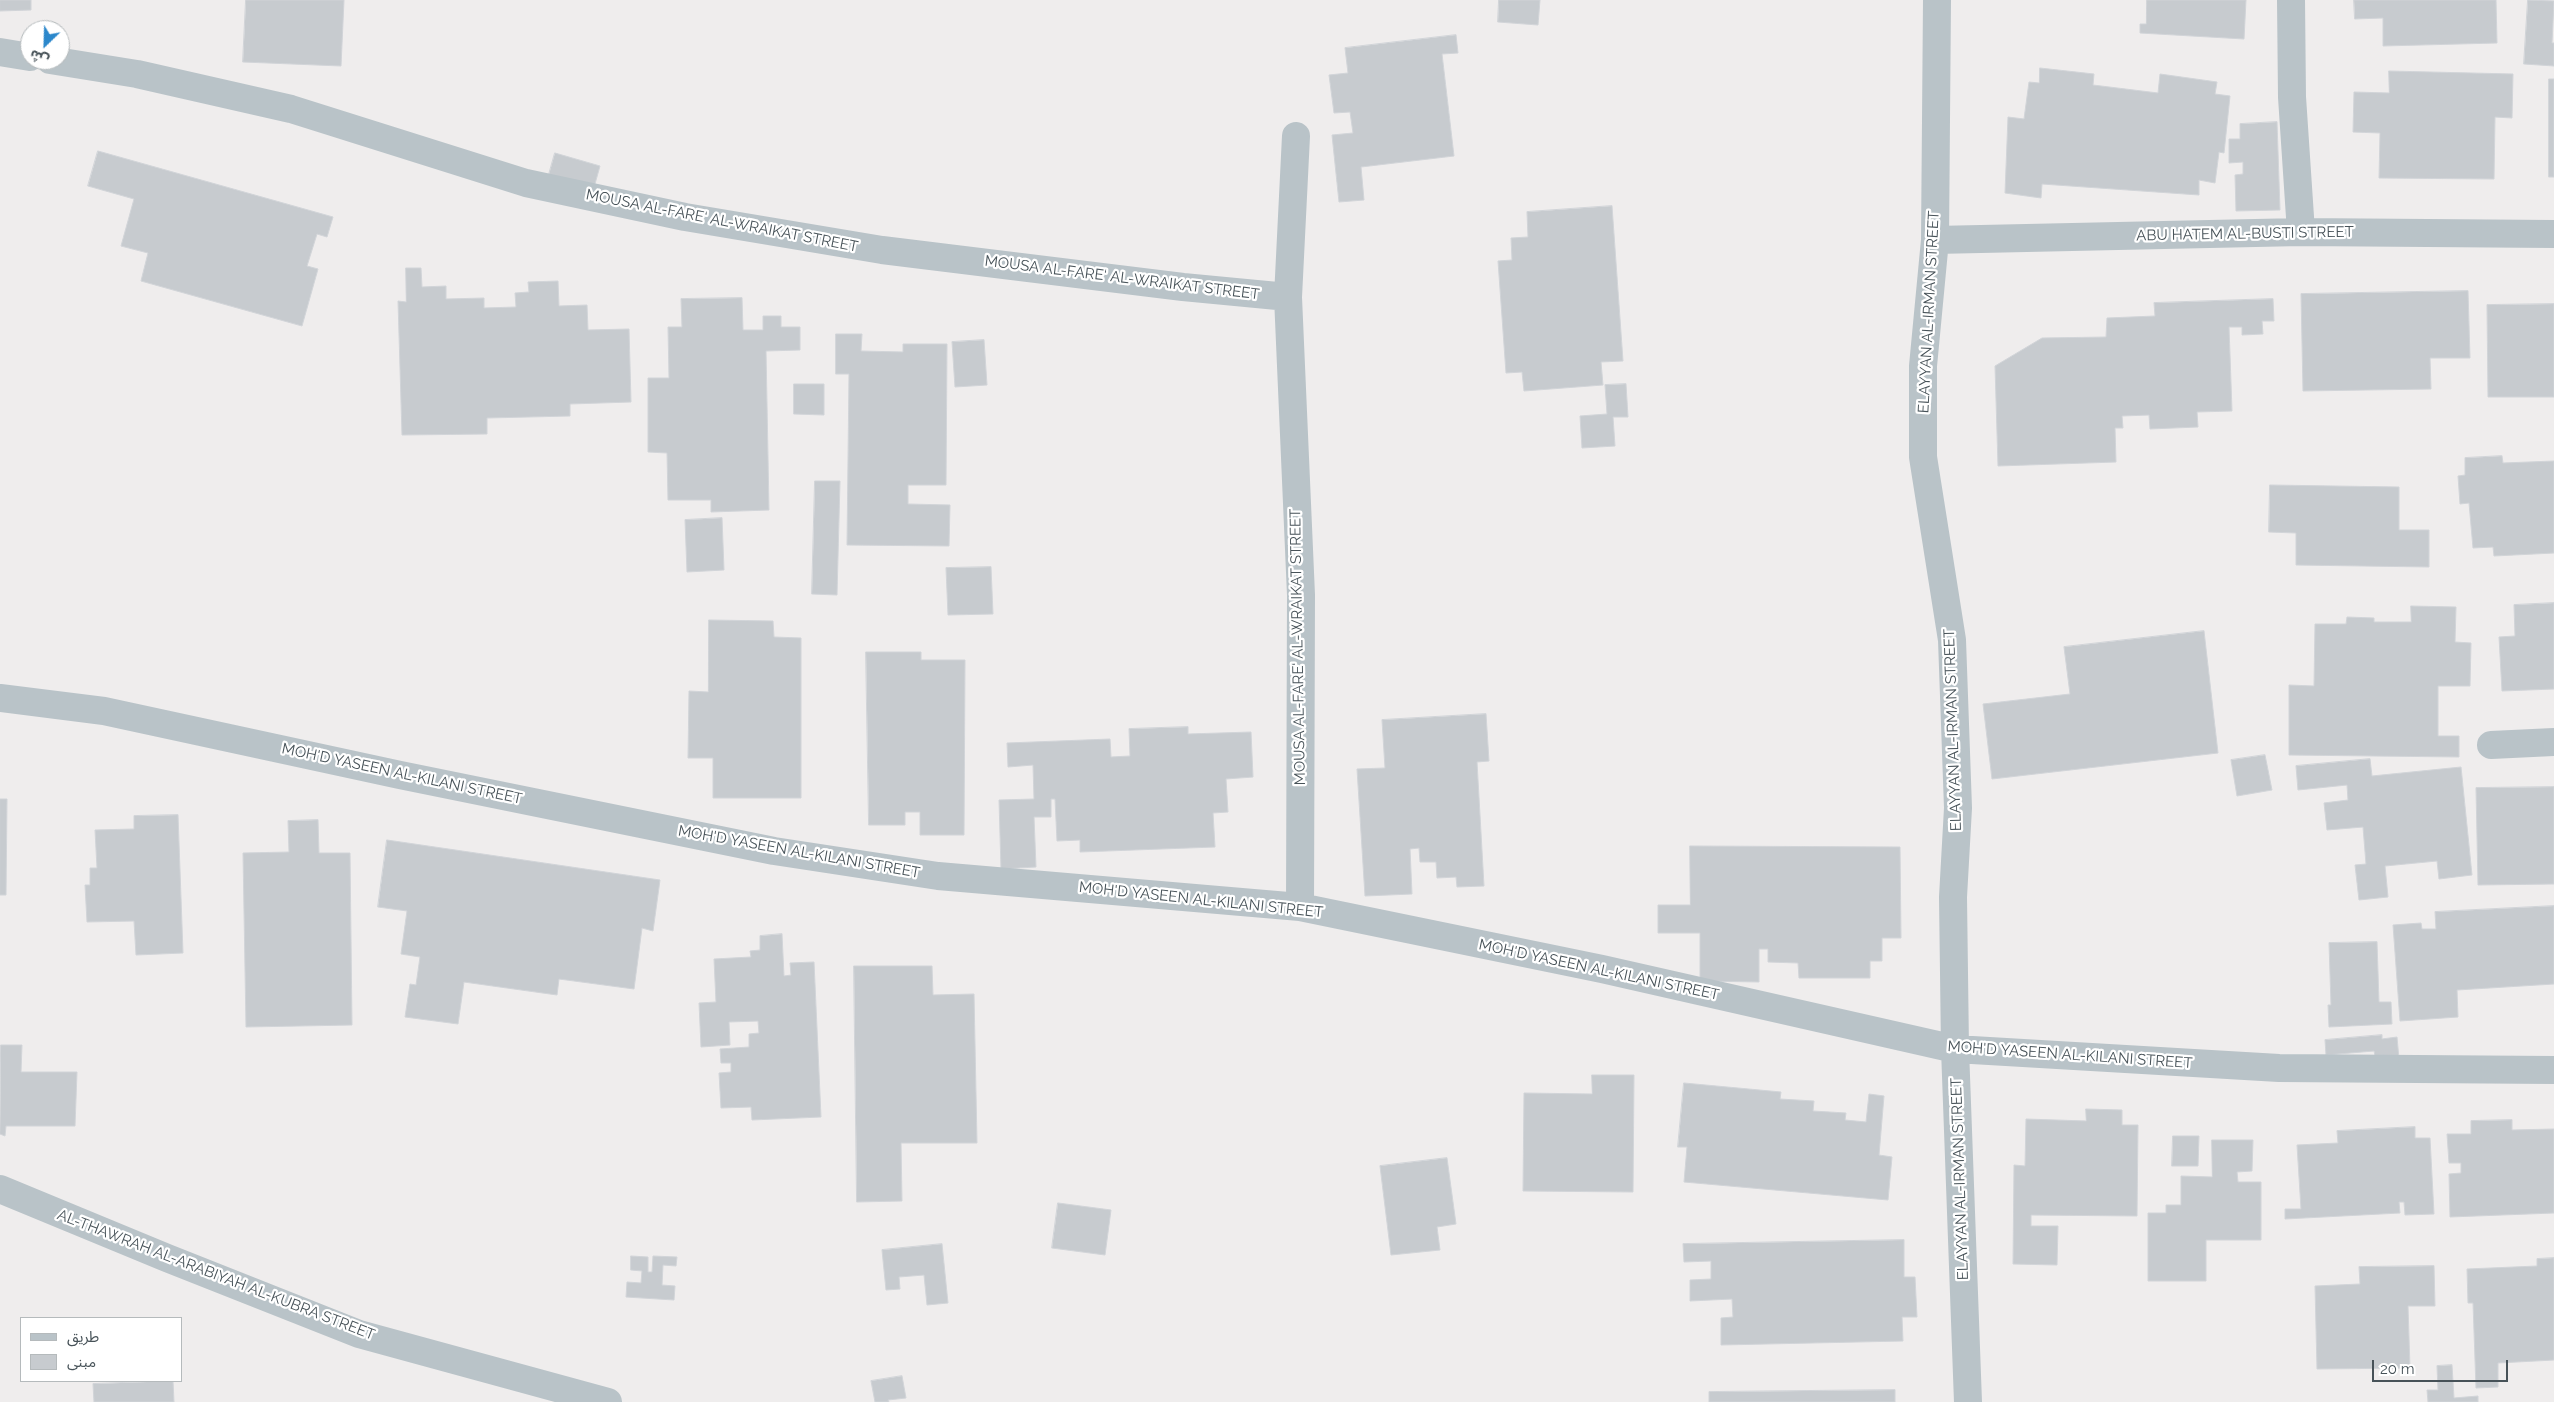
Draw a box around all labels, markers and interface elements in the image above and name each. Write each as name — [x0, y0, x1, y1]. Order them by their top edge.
north arrow — [20, 20, 70, 70]
text: ش — [27, 47, 51, 69]
street label: MOUSA AL-FARE‘ AL-WRAIKAT STREET — [584, 186, 860, 256]
street label: ELAYYAN AL-IRMAN STREET — [1915, 210, 1943, 414]
street label: ABU HATEM AL-BUSTI STREET — [2136, 223, 2354, 245]
street label: MOUSA AL-FARE‘ AL-WRAIKAT STREET — [984, 252, 1260, 304]
street label: MOUSA AL-FARE‘ AL-WRAIKAT STREET — [1287, 509, 1309, 785]
street label: ELAYYAN AL-IRMAN STREET — [1940, 628, 1966, 832]
street label: MOH'D YASEEN AL-KILANI STREET — [280, 740, 524, 808]
street label: MOH'D YASEEN AL-KILANI STREET — [677, 822, 921, 882]
street label: MOH'D YASEEN AL-KILANI STREET — [1078, 878, 1324, 922]
street label: MOH'D YASEEN AL-KILANI STREET — [1477, 936, 1721, 1004]
street label: MOH'D YASEEN AL-KILANI STREET — [1947, 1037, 2193, 1073]
street label: ELAYYAN AL-IRMAN STREET — [1947, 1077, 1973, 1281]
street label: AL-THAWRAH AL-ARABIYAH AL-KUBRA STREET — [55, 1206, 377, 1344]
legend — [20, 1317, 182, 1382]
text: طريق — [67, 1328, 99, 1346]
scale bar — [2374, 1350, 2510, 1382]
text: مبنى — [67, 1353, 96, 1371]
text: 20 m — [2380, 1360, 2415, 1378]

